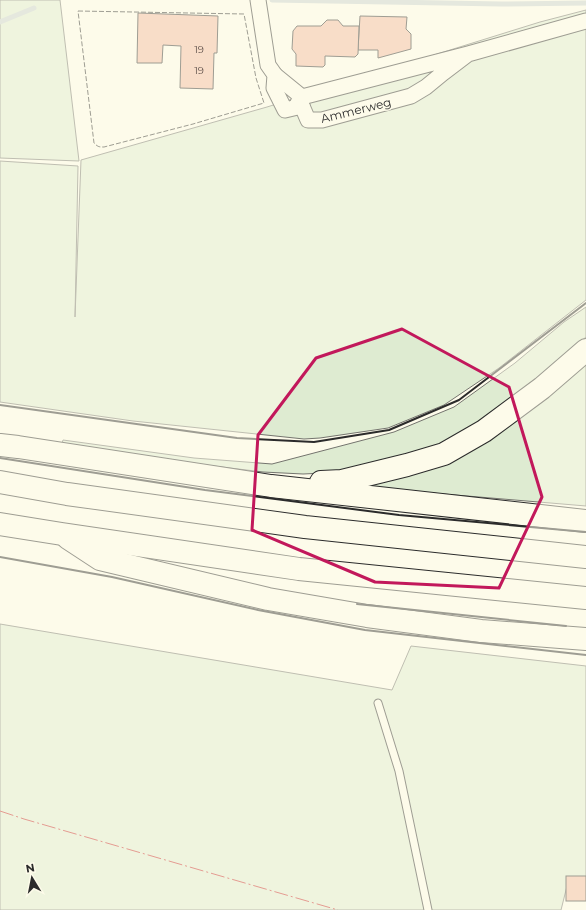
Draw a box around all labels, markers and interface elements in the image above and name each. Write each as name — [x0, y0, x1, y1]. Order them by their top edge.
house number: 19 — [194, 43, 204, 56]
house number: 19 — [194, 64, 204, 77]
street label: Ammerweg — [319, 94, 393, 126]
north arrow — [12, 858, 52, 898]
text: N — [25, 860, 36, 876]

